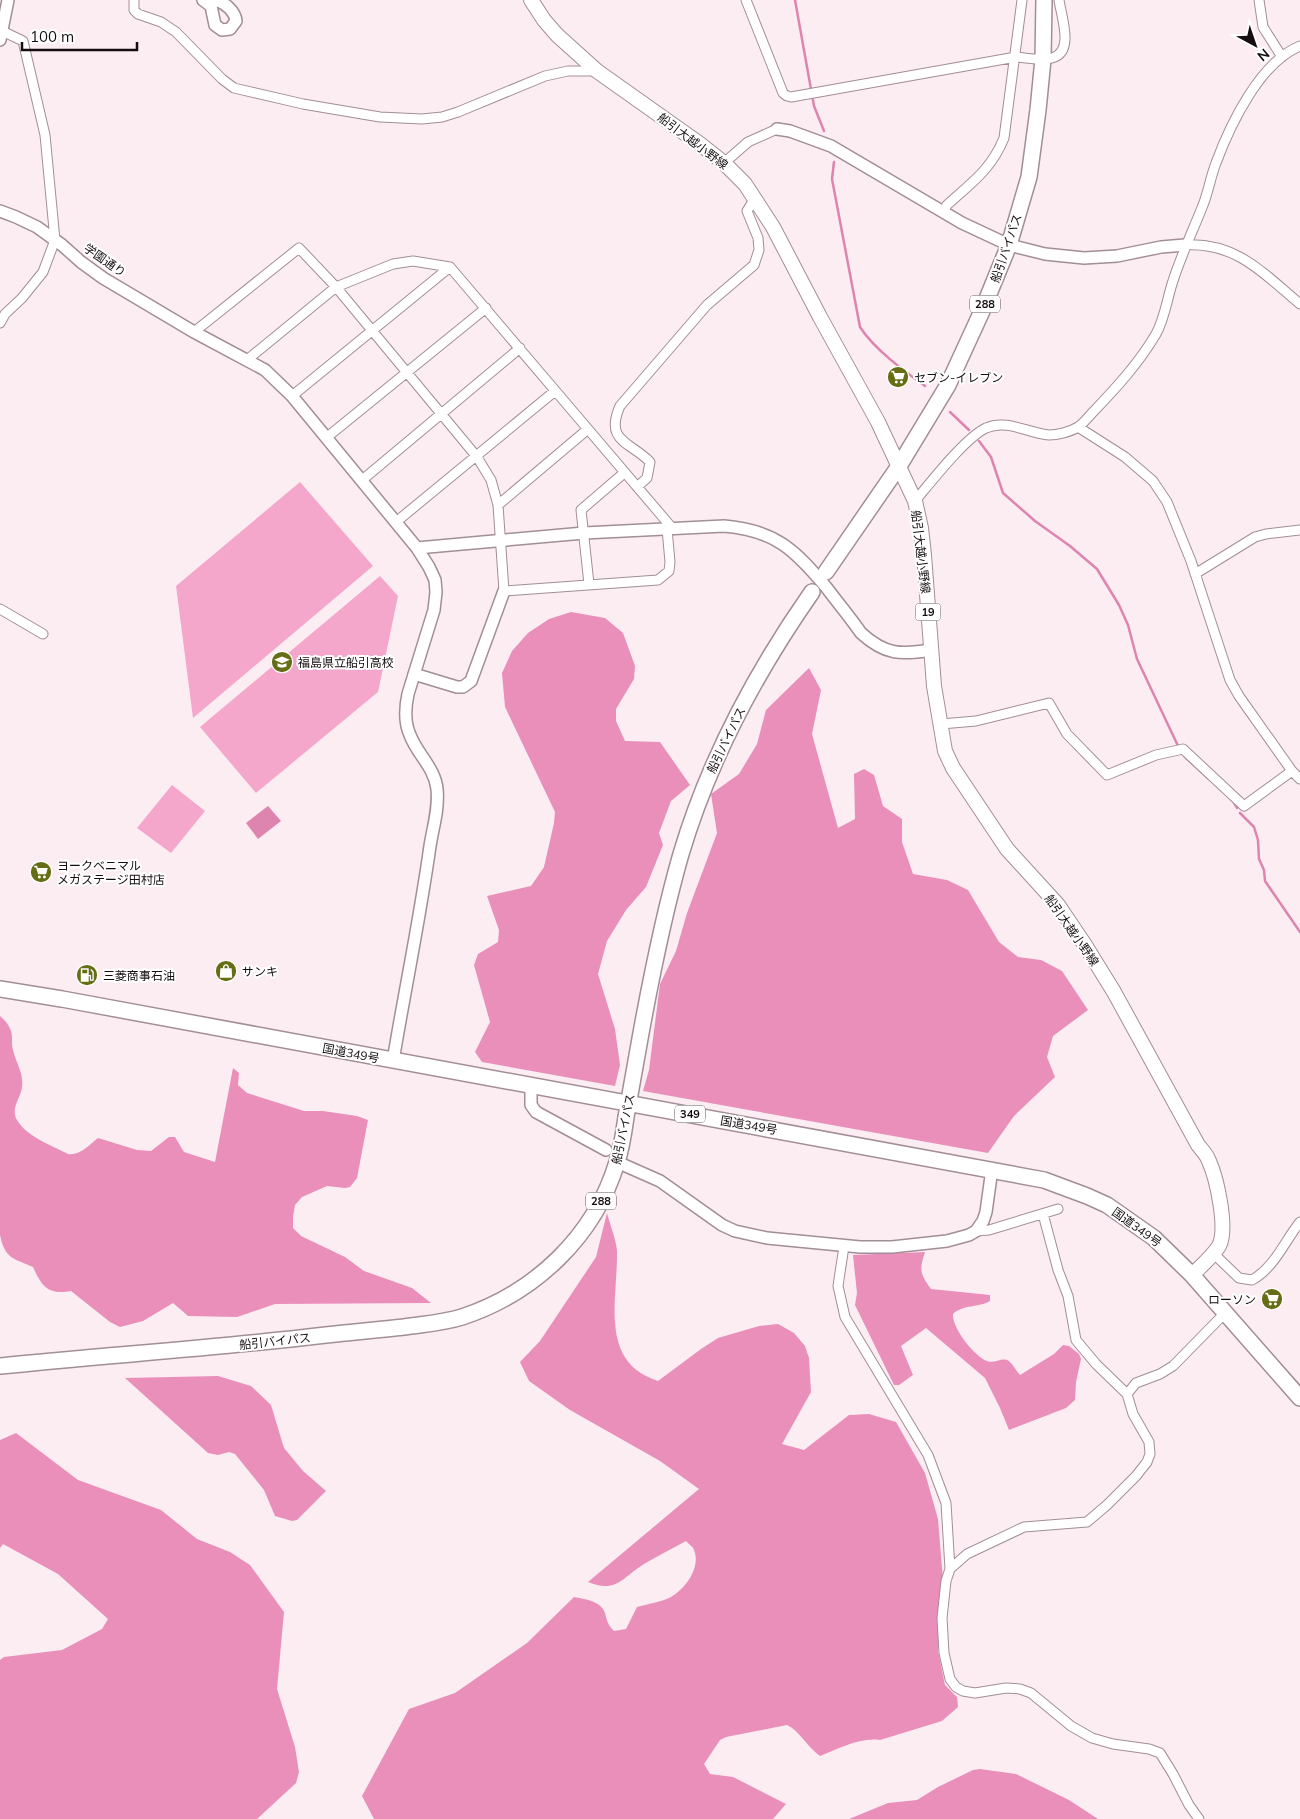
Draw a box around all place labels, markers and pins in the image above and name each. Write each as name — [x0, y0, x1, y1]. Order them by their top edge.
supermarket icon: セブン-イレブン — [886, 365, 910, 389]
place label: セブン-イレブン — [914, 370, 1003, 385]
school or university icon: 福島県立船引高校 — [270, 650, 294, 674]
place label: 福島県立船引高校 — [298, 655, 394, 670]
place label: ヨークベニマル メガステージ田村店 — [57, 858, 165, 887]
supermarket icon: ヨークベニマル メガステージ田村店 — [29, 860, 53, 884]
shop icon: サンキ — [214, 959, 238, 983]
fuel station icon: 三菱商事石油 — [75, 963, 99, 987]
place label: サンキ — [242, 964, 278, 979]
place label: 三菱商事石油 — [103, 968, 175, 983]
supermarket icon: ローソン — [1260, 1287, 1284, 1311]
place label: ローソン — [1208, 1292, 1256, 1307]

